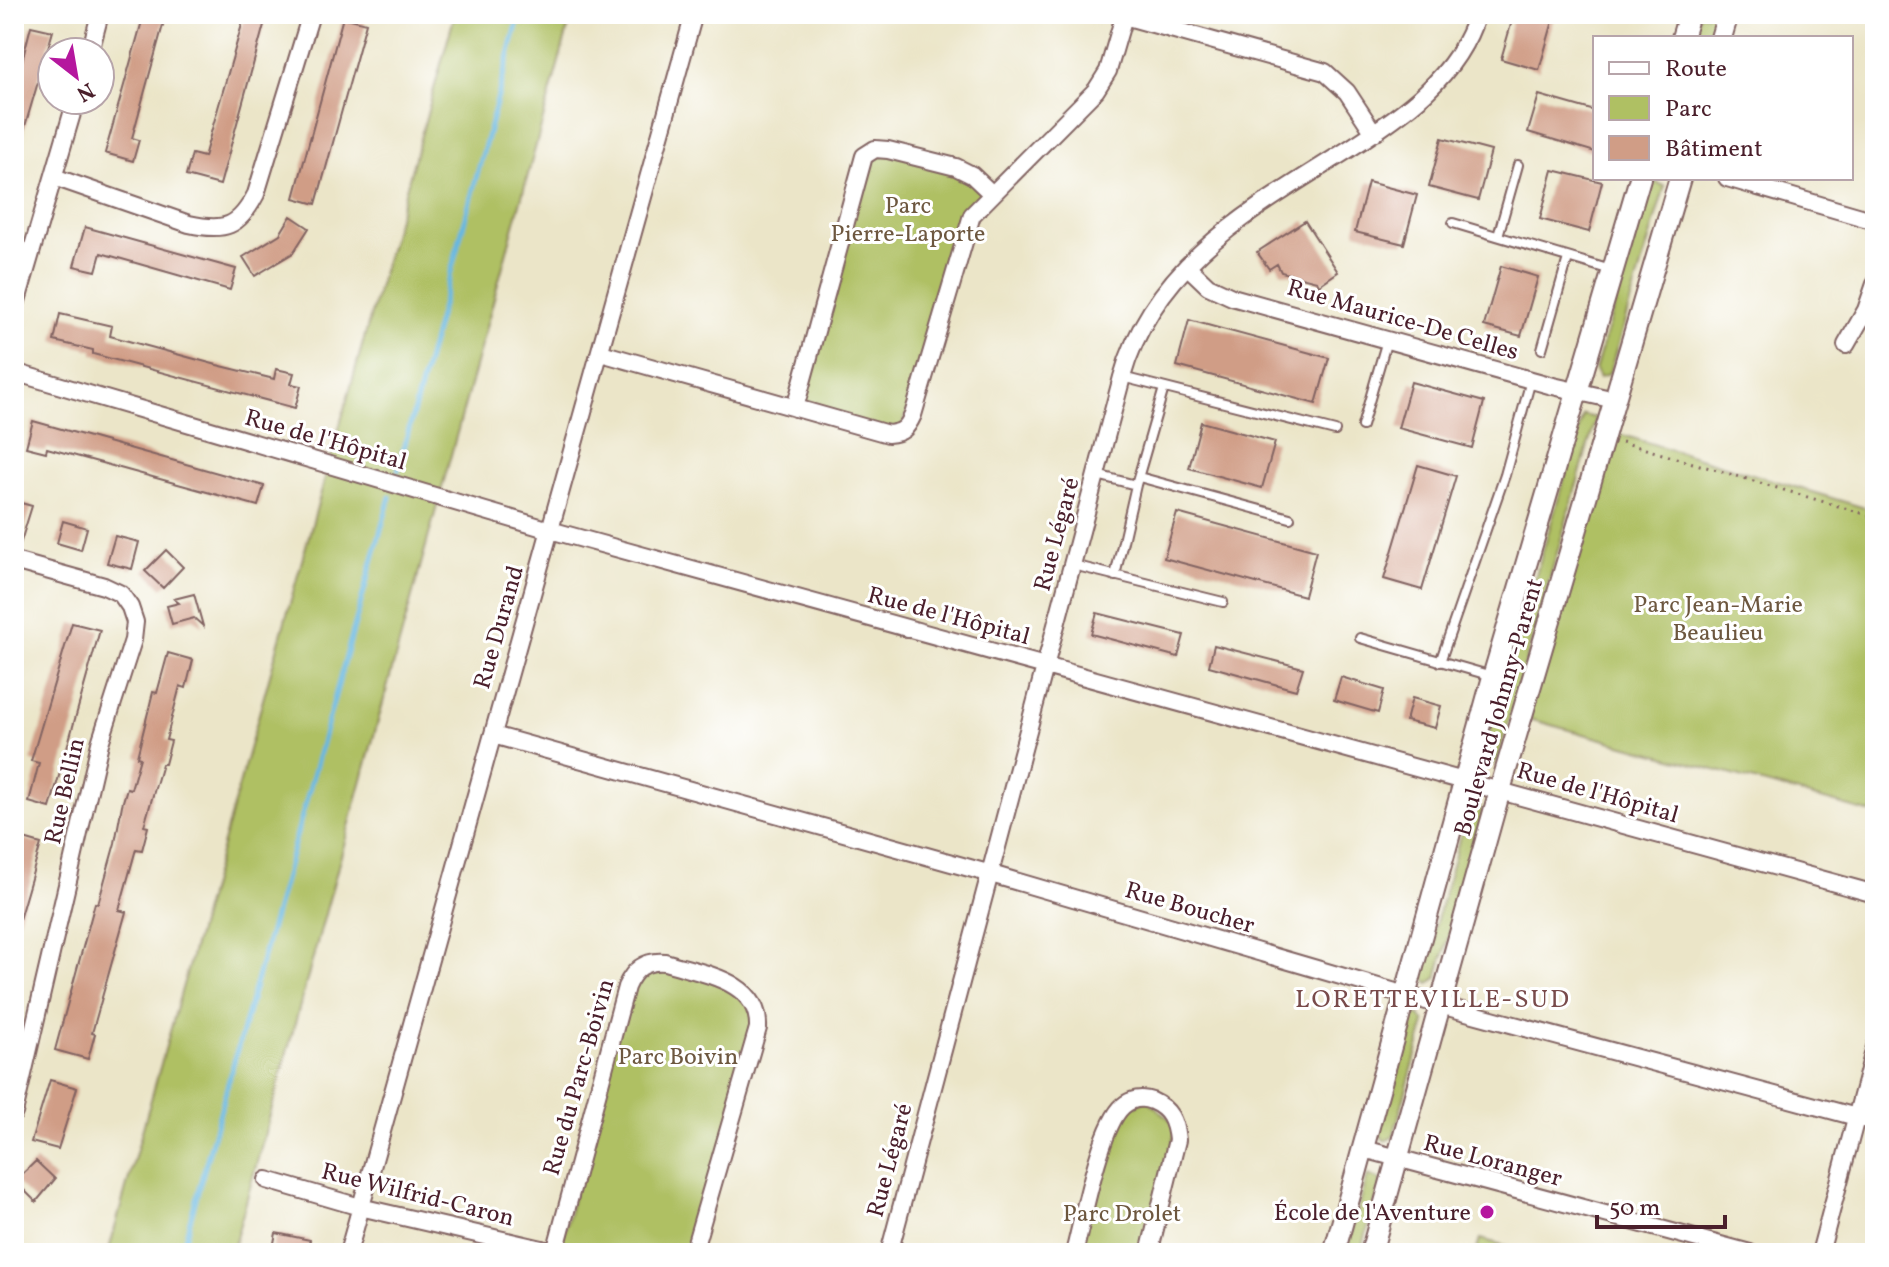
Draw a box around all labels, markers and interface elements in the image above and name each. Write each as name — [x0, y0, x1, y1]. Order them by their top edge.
north arrow — [36, 36, 116, 116]
legend — [1593, 36, 1853, 180]
text: Route — [1665, 53, 1727, 87]
text: N — [70, 74, 100, 108]
text: Parc — [1665, 93, 1712, 127]
text: Bâtiment — [1665, 133, 1763, 167]
park label: Parc Pierre-Laporte — [831, 190, 985, 252]
street label: Rue Maurice-De Celles — [1283, 272, 1522, 370]
street label: Rue de l'Hôpital — [241, 402, 410, 480]
street label: Rue Légaré — [1026, 474, 1089, 595]
street label: Rue Durand — [466, 562, 534, 693]
street label: Boulevard Johnny-Parent — [1447, 575, 1553, 840]
street label: Rue de l'Hôpital — [863, 579, 1033, 655]
park label: Parc Jean-Marie Beaulieu — [1633, 589, 1803, 651]
street label: Rue Bellin — [37, 735, 95, 848]
street label: Rue de l'Hôpital — [1513, 755, 1682, 833]
street label: Rue Boucher — [1121, 874, 1258, 944]
street label: Rue du Parc-Boivin — [536, 975, 624, 1180]
district label: LORETTEVILLE-SUD — [1295, 982, 1571, 1018]
park label: Parc Boivin — [618, 1041, 738, 1075]
street label: Rue Légaré — [859, 1100, 922, 1221]
street label: Rue Loranger — [1419, 1127, 1566, 1197]
street label: Rue Wilfrid-Caron — [318, 1156, 517, 1236]
scale bar — [1597, 1179, 1725, 1229]
text: 50 m — [1609, 1192, 1661, 1226]
place label: École de l'Aventure — [1274, 1197, 1471, 1231]
park label: Parc Drolet — [1063, 1198, 1181, 1232]
marker: École de l'Aventure — [1478, 1203, 1496, 1221]

